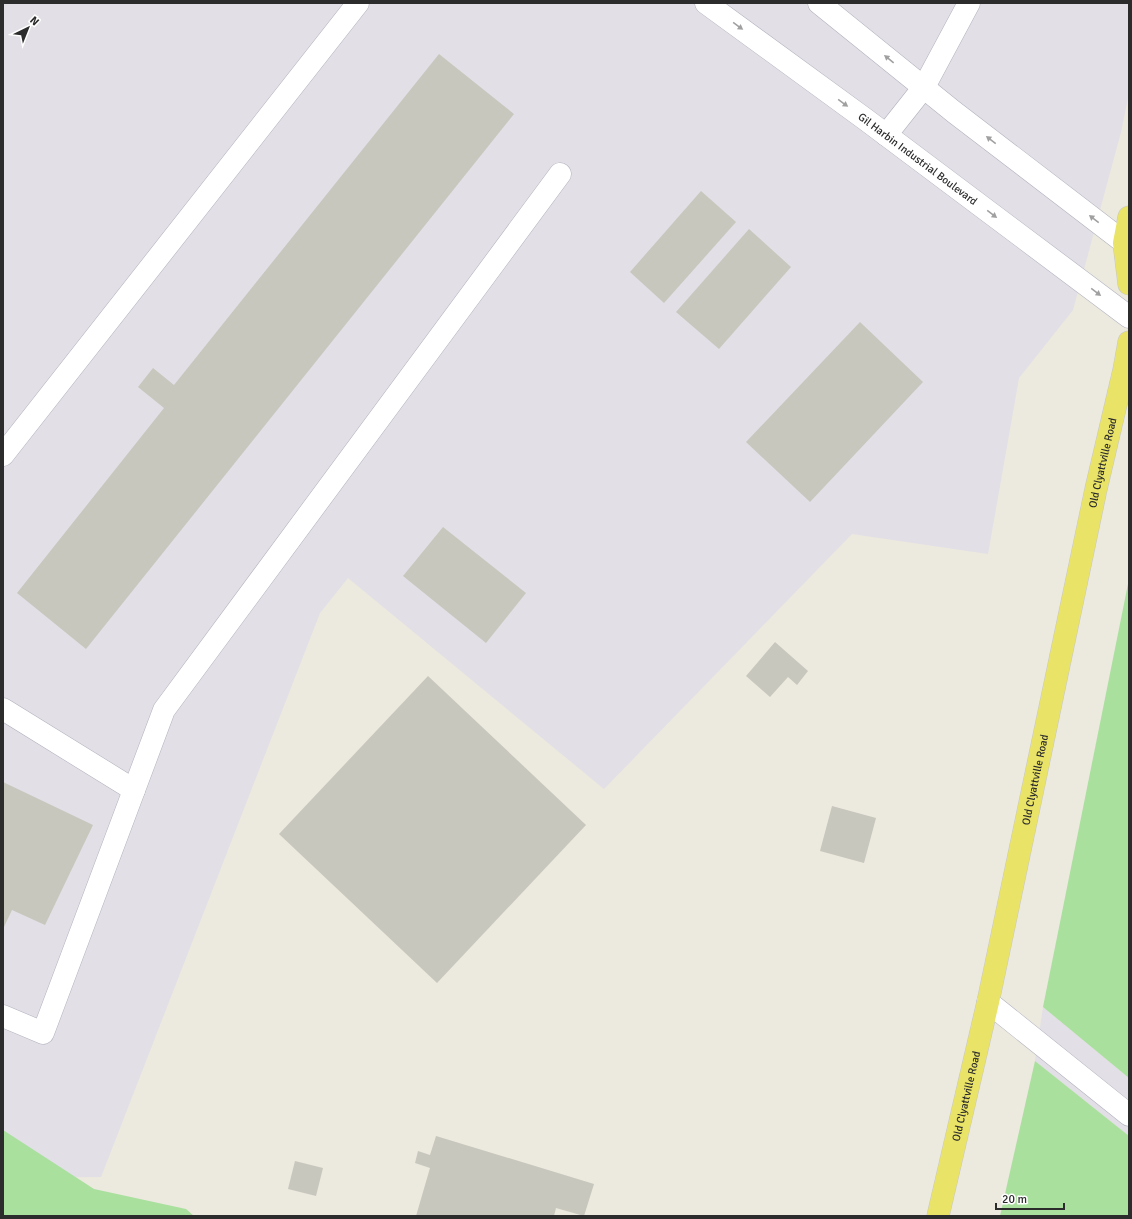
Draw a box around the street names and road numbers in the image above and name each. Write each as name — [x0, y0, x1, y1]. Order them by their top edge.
street label: Gil Harbin Industrial Boulevard — [856, 110, 980, 208]
street label: Old Clyattville Road — [1086, 416, 1119, 509]
street label: Old Clyattville Road — [1019, 733, 1051, 826]
street label: Old Clyattville Road — [949, 1050, 983, 1143]

